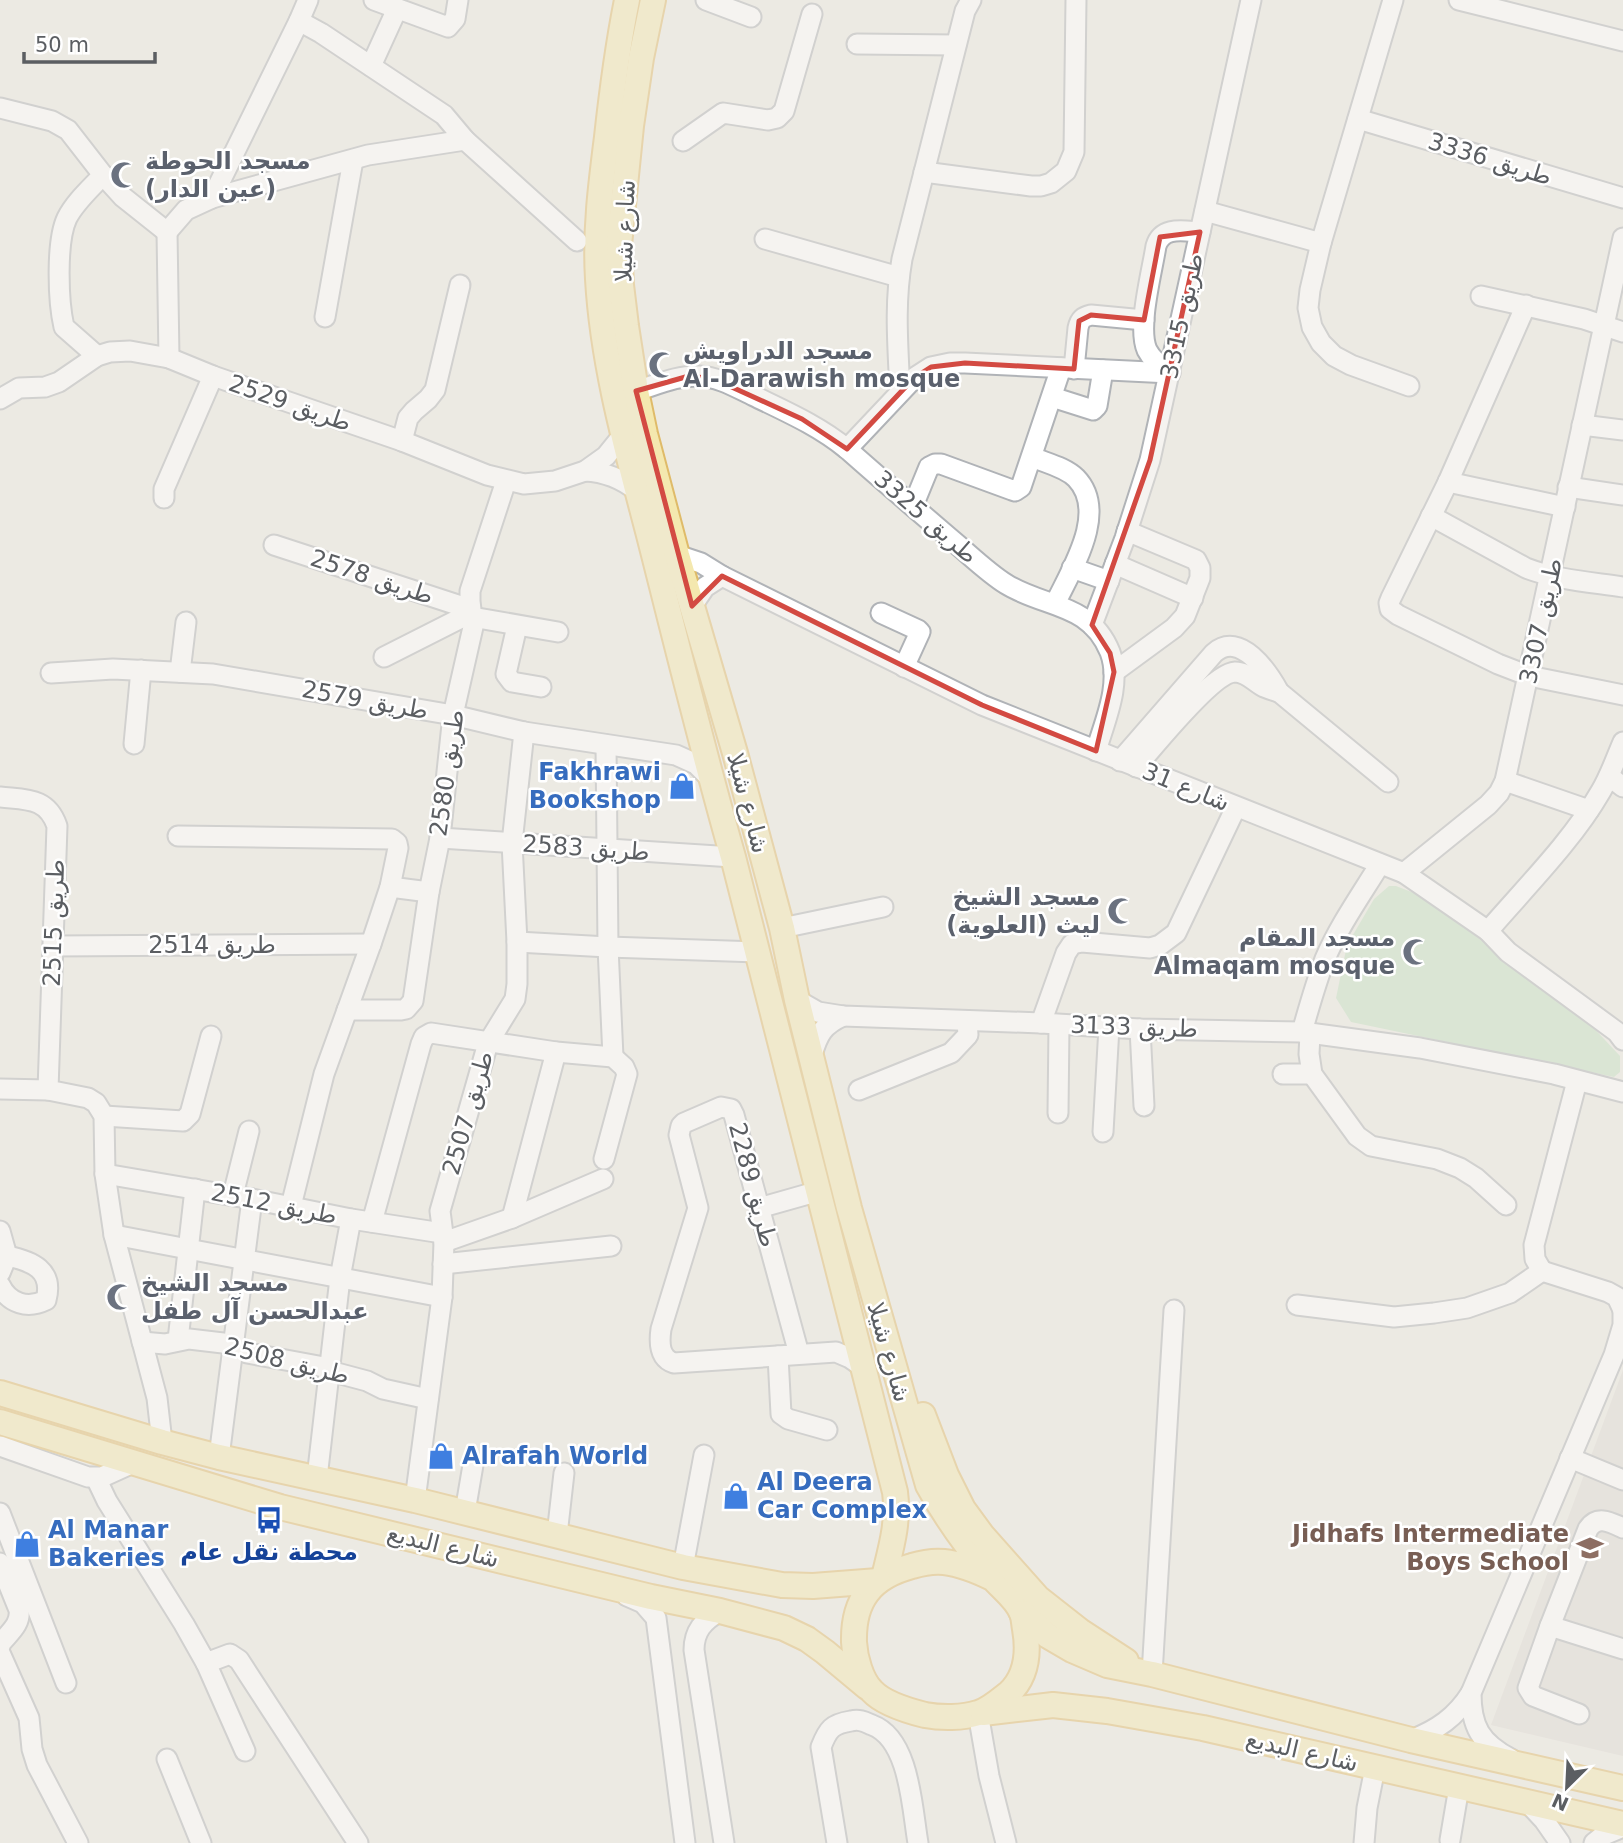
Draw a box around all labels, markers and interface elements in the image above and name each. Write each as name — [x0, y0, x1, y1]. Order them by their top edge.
scale bar — [24, 21, 156, 65]
text: 50 m — [35, 33, 89, 57]
street label: طريق 3336 — [1425, 127, 1555, 191]
place label: مسجد الحوطة (عين الدار) — [145, 147, 311, 203]
mosque icon: مسجد الحوطة (عين الدار) — [109, 160, 139, 190]
street label: شارع شيلا — [609, 179, 641, 283]
street label: طريق 3315 — [1155, 251, 1209, 381]
place label: مسجد الدراويش Al-Darawish mosque — [683, 337, 960, 393]
mosque icon: مسجد الدراويش Al-Darawish mosque — [647, 350, 677, 380]
street label: طريق 2529 — [225, 369, 355, 437]
street label: طريق 3325 — [869, 465, 983, 569]
street label: طريق 2578 — [307, 544, 437, 610]
street label: طريق 3307 — [1514, 556, 1568, 686]
street label: طريق 2579 — [300, 675, 430, 725]
street label: طريق 2580 — [424, 708, 470, 838]
street label: شارع شيلا — [721, 750, 775, 856]
street label: شارع 31 — [1138, 757, 1234, 817]
place label: Fakhrawi Bookshop — [529, 758, 661, 814]
shop icon: Fakhrawi Bookshop — [667, 771, 697, 801]
street label: طريق 2583 — [521, 830, 651, 866]
street label: طريق 2515 — [38, 859, 70, 987]
place label: مسجد الشيخ ليث (العلوية) — [946, 883, 1100, 939]
mosque icon: مسجد الشيخ ليث (العلوية) — [1106, 896, 1136, 926]
place label: مسجد المقام Almaqam mosque — [1154, 924, 1395, 980]
street label: طريق 2514 — [148, 931, 276, 959]
mosque icon: مسجد المقام Almaqam mosque — [1401, 937, 1431, 967]
street label: طريق 3133 — [1070, 1011, 1198, 1043]
street label: طريق 2507 — [437, 1048, 499, 1178]
street label: طريق 2289 — [723, 1120, 783, 1250]
street label: طريق 2512 — [209, 1178, 339, 1230]
place label: مسجد الشيخ عبدالحسن آل طفل — [141, 1269, 369, 1325]
mosque icon: مسجد الشيخ عبدالحسن آل طفل — [105, 1282, 135, 1312]
street label: شارع شيلا — [861, 1299, 917, 1405]
street label: طريق 2508 — [222, 1332, 352, 1390]
shop icon: Alrafah World — [426, 1441, 456, 1471]
place label: Alrafah World — [462, 1442, 648, 1470]
place label: Al Deera Car Complex — [757, 1468, 928, 1524]
shop icon: Al Deera Car Complex — [721, 1481, 751, 1511]
bus stop icon: محطة نقل عام — [254, 1505, 284, 1535]
place label: Al Manar Bakeries — [48, 1516, 169, 1572]
street label: شارع البديع — [384, 1519, 502, 1573]
place label: Jidhafs Intermediate Boys School — [1290, 1520, 1569, 1576]
shop icon: Al Manar Bakeries — [12, 1529, 42, 1559]
school or university icon: Jidhafs Intermediate Boys School — [1575, 1533, 1605, 1563]
place label: محطة نقل عام — [180, 1538, 358, 1566]
street label: شارع البديع — [1243, 1725, 1361, 1777]
north arrow — [1532, 1752, 1602, 1822]
text: N — [1548, 1789, 1572, 1816]

